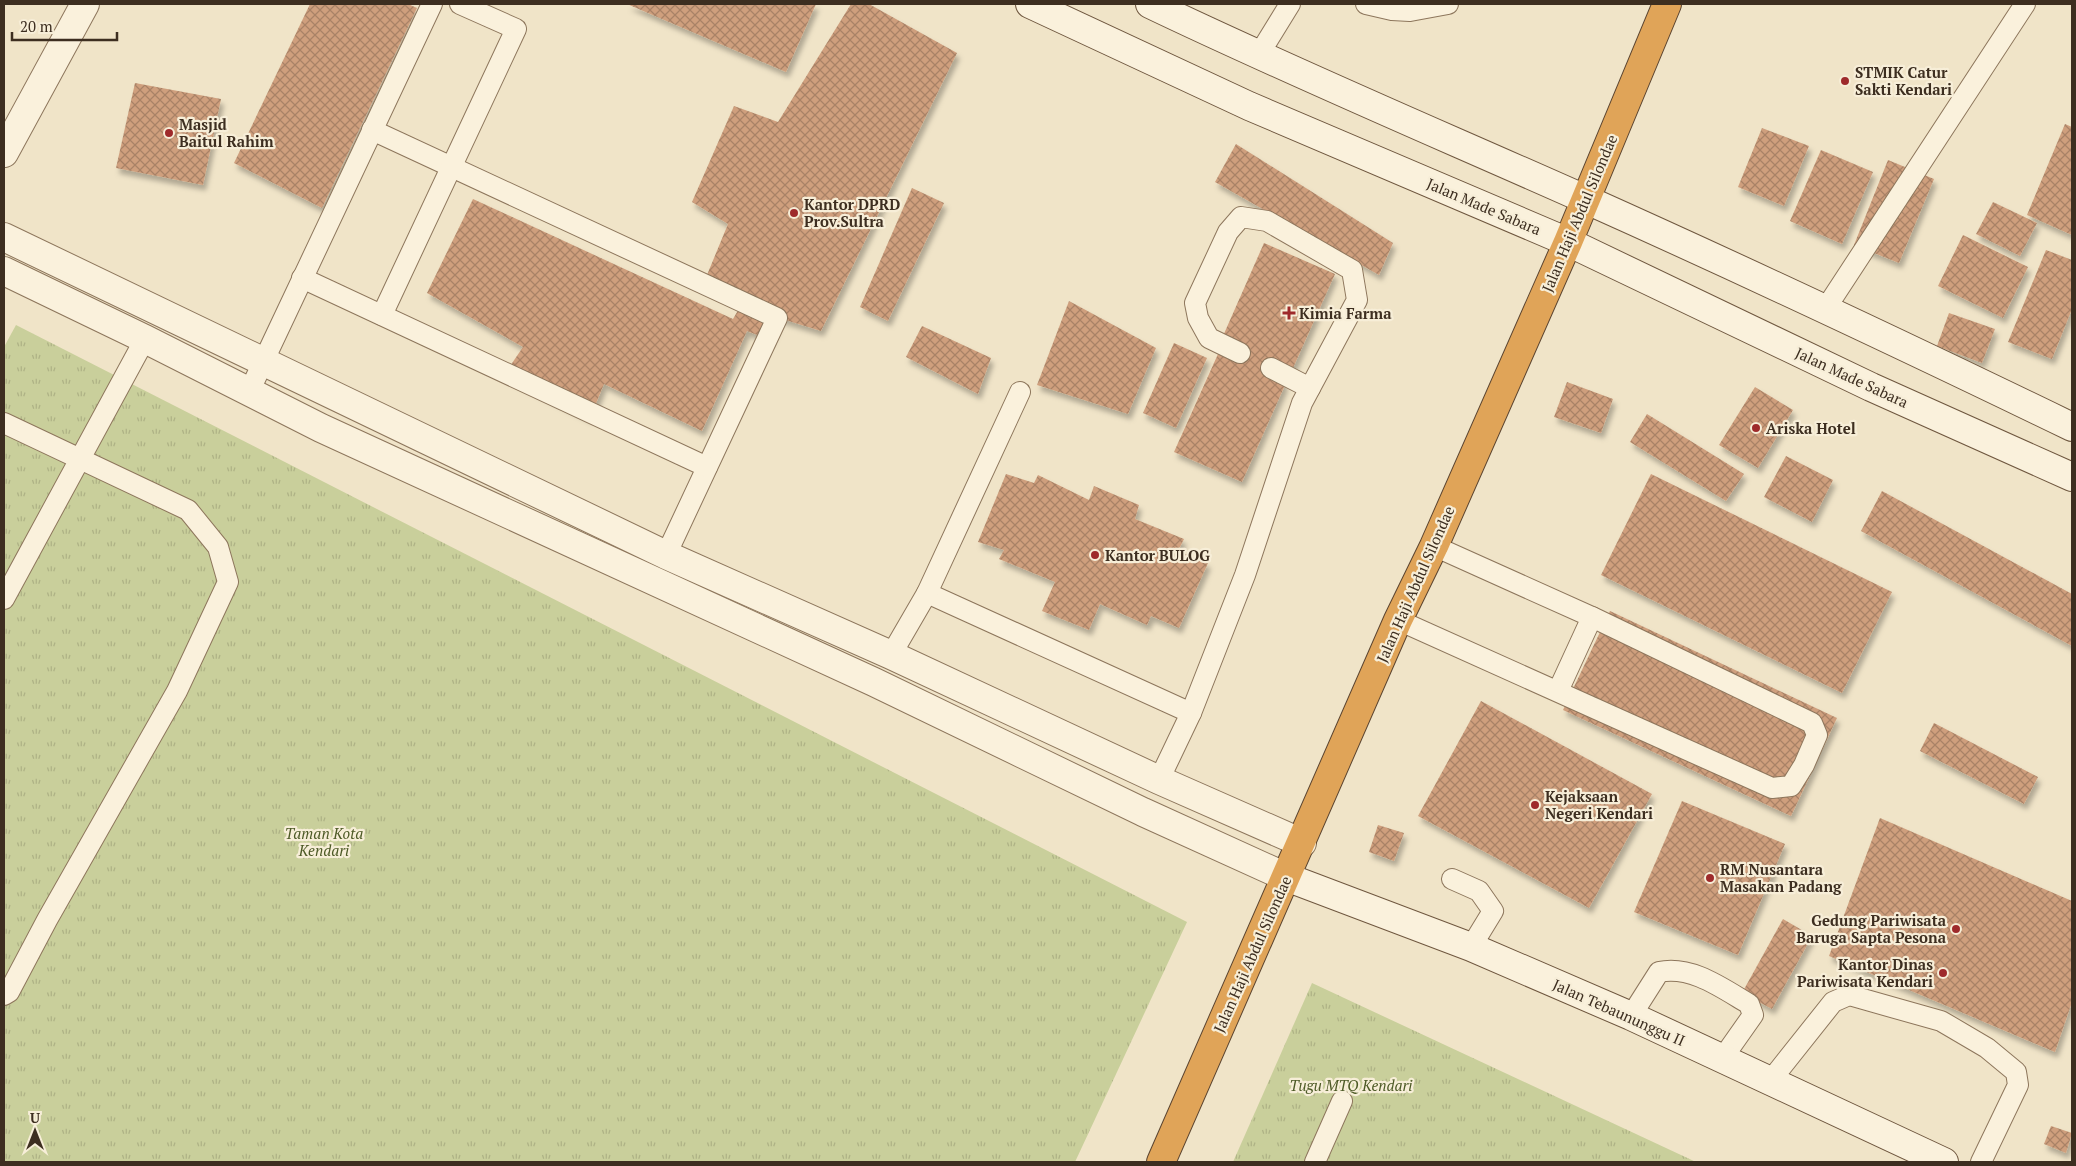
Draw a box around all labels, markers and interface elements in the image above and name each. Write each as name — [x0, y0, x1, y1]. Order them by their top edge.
scale bar — [12, 10, 118, 42]
text: 20 m — [20, 16, 53, 36]
place label: STMIK Catur Sakti Kendari — [1855, 62, 1952, 99]
marker: STMIK Catur Sakti Kendari — [1839, 75, 1851, 87]
place label: Masjid Baitul Rahim — [179, 114, 274, 151]
marker: Masjid Baitul Rahim — [163, 127, 175, 139]
street label: Jalan Haji Abdul Silondae — [1537, 131, 1621, 295]
street label: Jalan Made Sabara — [1424, 173, 1545, 239]
place label: Kantor DPRD Prov.Sultra — [804, 194, 900, 231]
marker: Kantor DPRD Prov.Sultra — [788, 207, 800, 219]
place label: Kimia Farma — [1299, 303, 1392, 323]
marker: Kimia Farma — [1283, 307, 1295, 319]
street label: Jalan Made Sabara — [1792, 342, 1912, 412]
place label: Ariska Hotel — [1766, 418, 1856, 438]
marker: Ariska Hotel — [1750, 422, 1762, 434]
street label: Jalan Haji Abdul Silondae — [1371, 503, 1459, 665]
place label: Kantor BULOG — [1105, 545, 1210, 565]
marker: Kantor BULOG — [1089, 549, 1101, 561]
place label: Kejaksaan Negeri Kendari — [1545, 786, 1653, 823]
marker: Kejaksaan Negeri Kendari — [1529, 799, 1541, 811]
park label: Taman Kota Kendari — [285, 823, 363, 860]
place label: RM Nusantara Masakan Padang — [1720, 859, 1842, 896]
marker: RM Nusantara Masakan Padang — [1704, 872, 1716, 884]
street label: Jalan Haji Abdul Silondae — [1208, 873, 1296, 1035]
place label: Gedung Pariwisata Baruga Sapta Pesona — [1796, 910, 1947, 947]
marker: Gedung Pariwisata Baruga Sapta Pesona — [1950, 923, 1962, 935]
place label: Kantor Dinas Pariwisata Kendari — [1797, 954, 1933, 991]
marker: Kantor Dinas Pariwisata Kendari — [1937, 967, 1949, 979]
street label: Jalan Tebaununggu II — [1550, 974, 1688, 1050]
park label: Tugu MTQ Kendari — [1289, 1075, 1413, 1095]
north arrow — [10, 1106, 60, 1156]
text: U — [30, 1108, 40, 1127]

